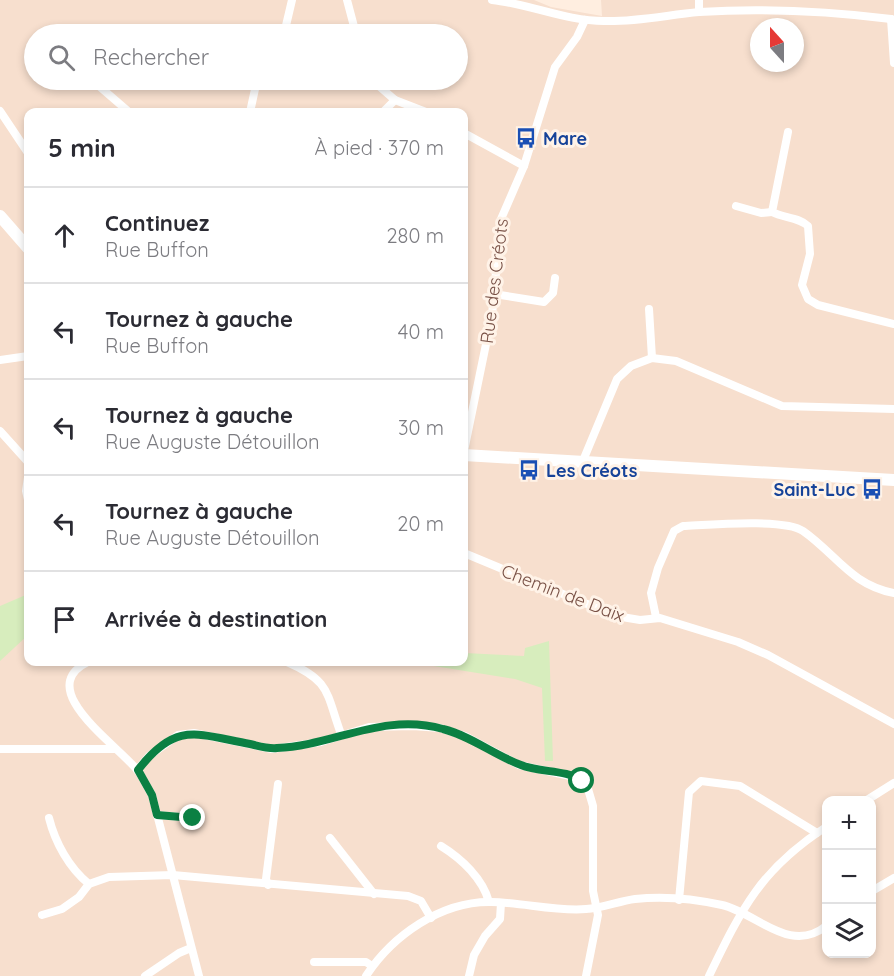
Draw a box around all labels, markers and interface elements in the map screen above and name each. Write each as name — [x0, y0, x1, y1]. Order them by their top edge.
north arrow — [750, 18, 804, 72]
search box — [24, 24, 468, 90]
icon: search — [45, 41, 78, 74]
text: Rechercher — [93, 43, 209, 71]
bus stop icon: Mare — [514, 126, 538, 150]
place label: Mare — [543, 127, 587, 150]
text: 5 min — [48, 131, 116, 164]
text: À pied · 370 m — [315, 135, 444, 160]
text: Continuez — [105, 209, 209, 237]
street label: Rue des Créots — [475, 217, 513, 345]
icon: ahead — [48, 219, 81, 252]
text: 280 m — [387, 223, 444, 248]
text: Rue Buffon — [105, 237, 209, 262]
text: Tournez à gauche — [105, 305, 293, 333]
icon: left — [48, 315, 81, 348]
text: 40 m — [398, 319, 444, 344]
text: Rue Buffon — [105, 333, 209, 358]
text: Tournez à gauche — [105, 401, 293, 429]
icon: left — [48, 411, 81, 444]
text: 30 m — [398, 415, 444, 440]
text: Rue Auguste Détouillon — [105, 429, 320, 454]
bus stop icon: Les Créots — [517, 458, 541, 482]
place label: Les Créots — [546, 459, 638, 482]
bus stop icon: Saint-Luc — [860, 477, 884, 501]
place label: Saint-Luc — [773, 478, 855, 501]
text: Tournez à gauche — [105, 497, 293, 525]
icon: left — [48, 507, 81, 540]
text: 20 m — [397, 511, 444, 536]
text: Rue Auguste Détouillon — [105, 525, 320, 550]
street label: Chemin de Daix — [498, 559, 628, 627]
icon: arrive — [48, 603, 81, 636]
text: Arrivée à destination — [105, 605, 327, 633]
route start — [568, 767, 594, 793]
map controls — [822, 796, 876, 958]
button: + — [822, 796, 876, 850]
route end — [179, 804, 205, 830]
button: − — [822, 850, 876, 904]
button: layers — [822, 904, 876, 958]

